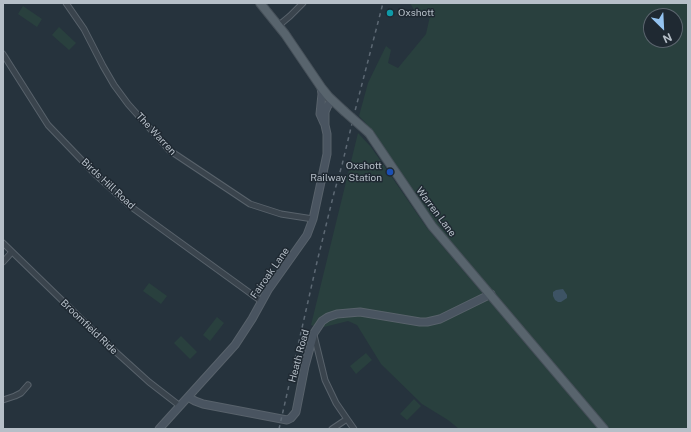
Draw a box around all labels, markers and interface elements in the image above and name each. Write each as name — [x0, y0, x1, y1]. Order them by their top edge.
place label: Oxshott — [398, 7, 434, 19]
marker: Oxshott — [385, 8, 395, 18]
north arrow — [643, 8, 683, 48]
text: N — [661, 31, 674, 45]
street label: The Warren — [133, 110, 179, 158]
street label: Birds Hill Road — [79, 156, 137, 212]
place label: Oxshott Railway Station — [310, 160, 382, 184]
marker: Oxshott Railway Station — [385, 167, 395, 177]
street label: Warren Lane — [414, 185, 458, 239]
street label: Fairoak Lane — [248, 245, 292, 301]
street label: Broomfield Ride — [58, 297, 120, 357]
street label: Heath Road — [286, 328, 312, 384]

